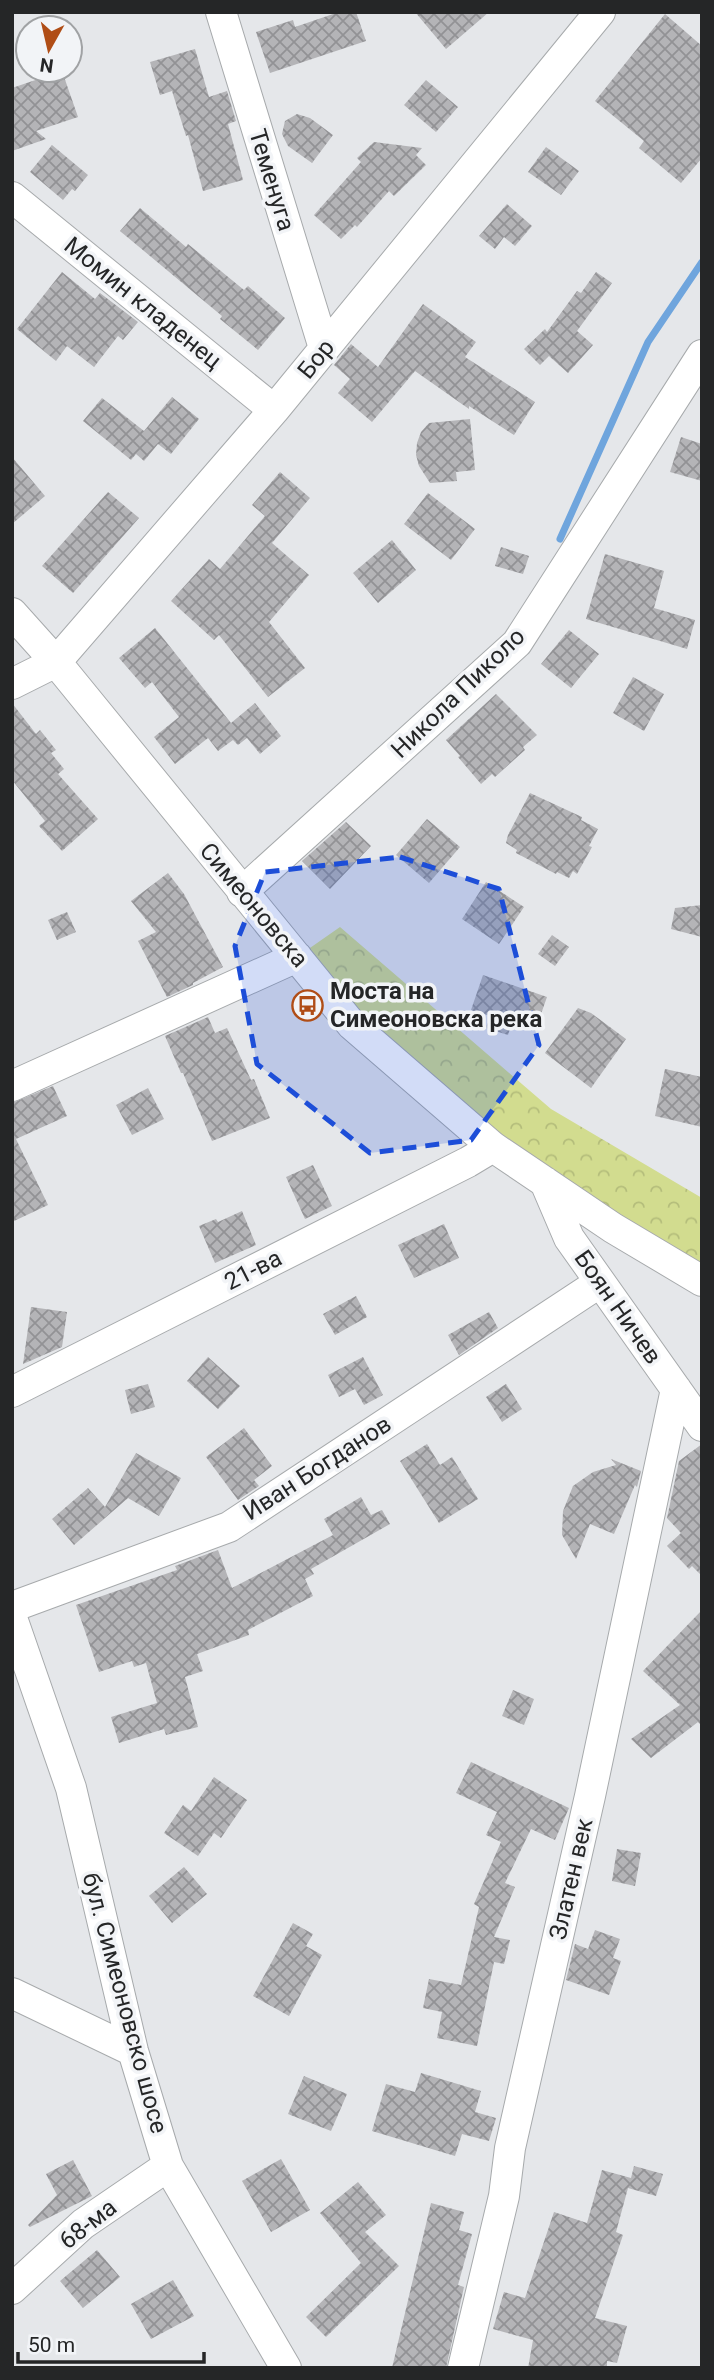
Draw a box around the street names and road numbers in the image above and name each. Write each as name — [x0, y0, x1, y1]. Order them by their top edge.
street label: Теменуга — [243, 126, 301, 234]
street label: Момин кладенец — [59, 231, 227, 375]
street label: Бор — [292, 334, 340, 384]
street label: Никола Пиколо — [385, 622, 531, 764]
street label: Симеоновска — [194, 837, 314, 973]
street label: 21-ва — [220, 1244, 286, 1296]
street label: Боян Ничев — [569, 1245, 667, 1369]
street label: Иван Богданов — [238, 1410, 396, 1526]
street label: Златен век — [543, 1816, 599, 1942]
street label: бул. Симеоновско шосе — [77, 1870, 173, 2136]
street label: 68-ма — [54, 2193, 122, 2255]

